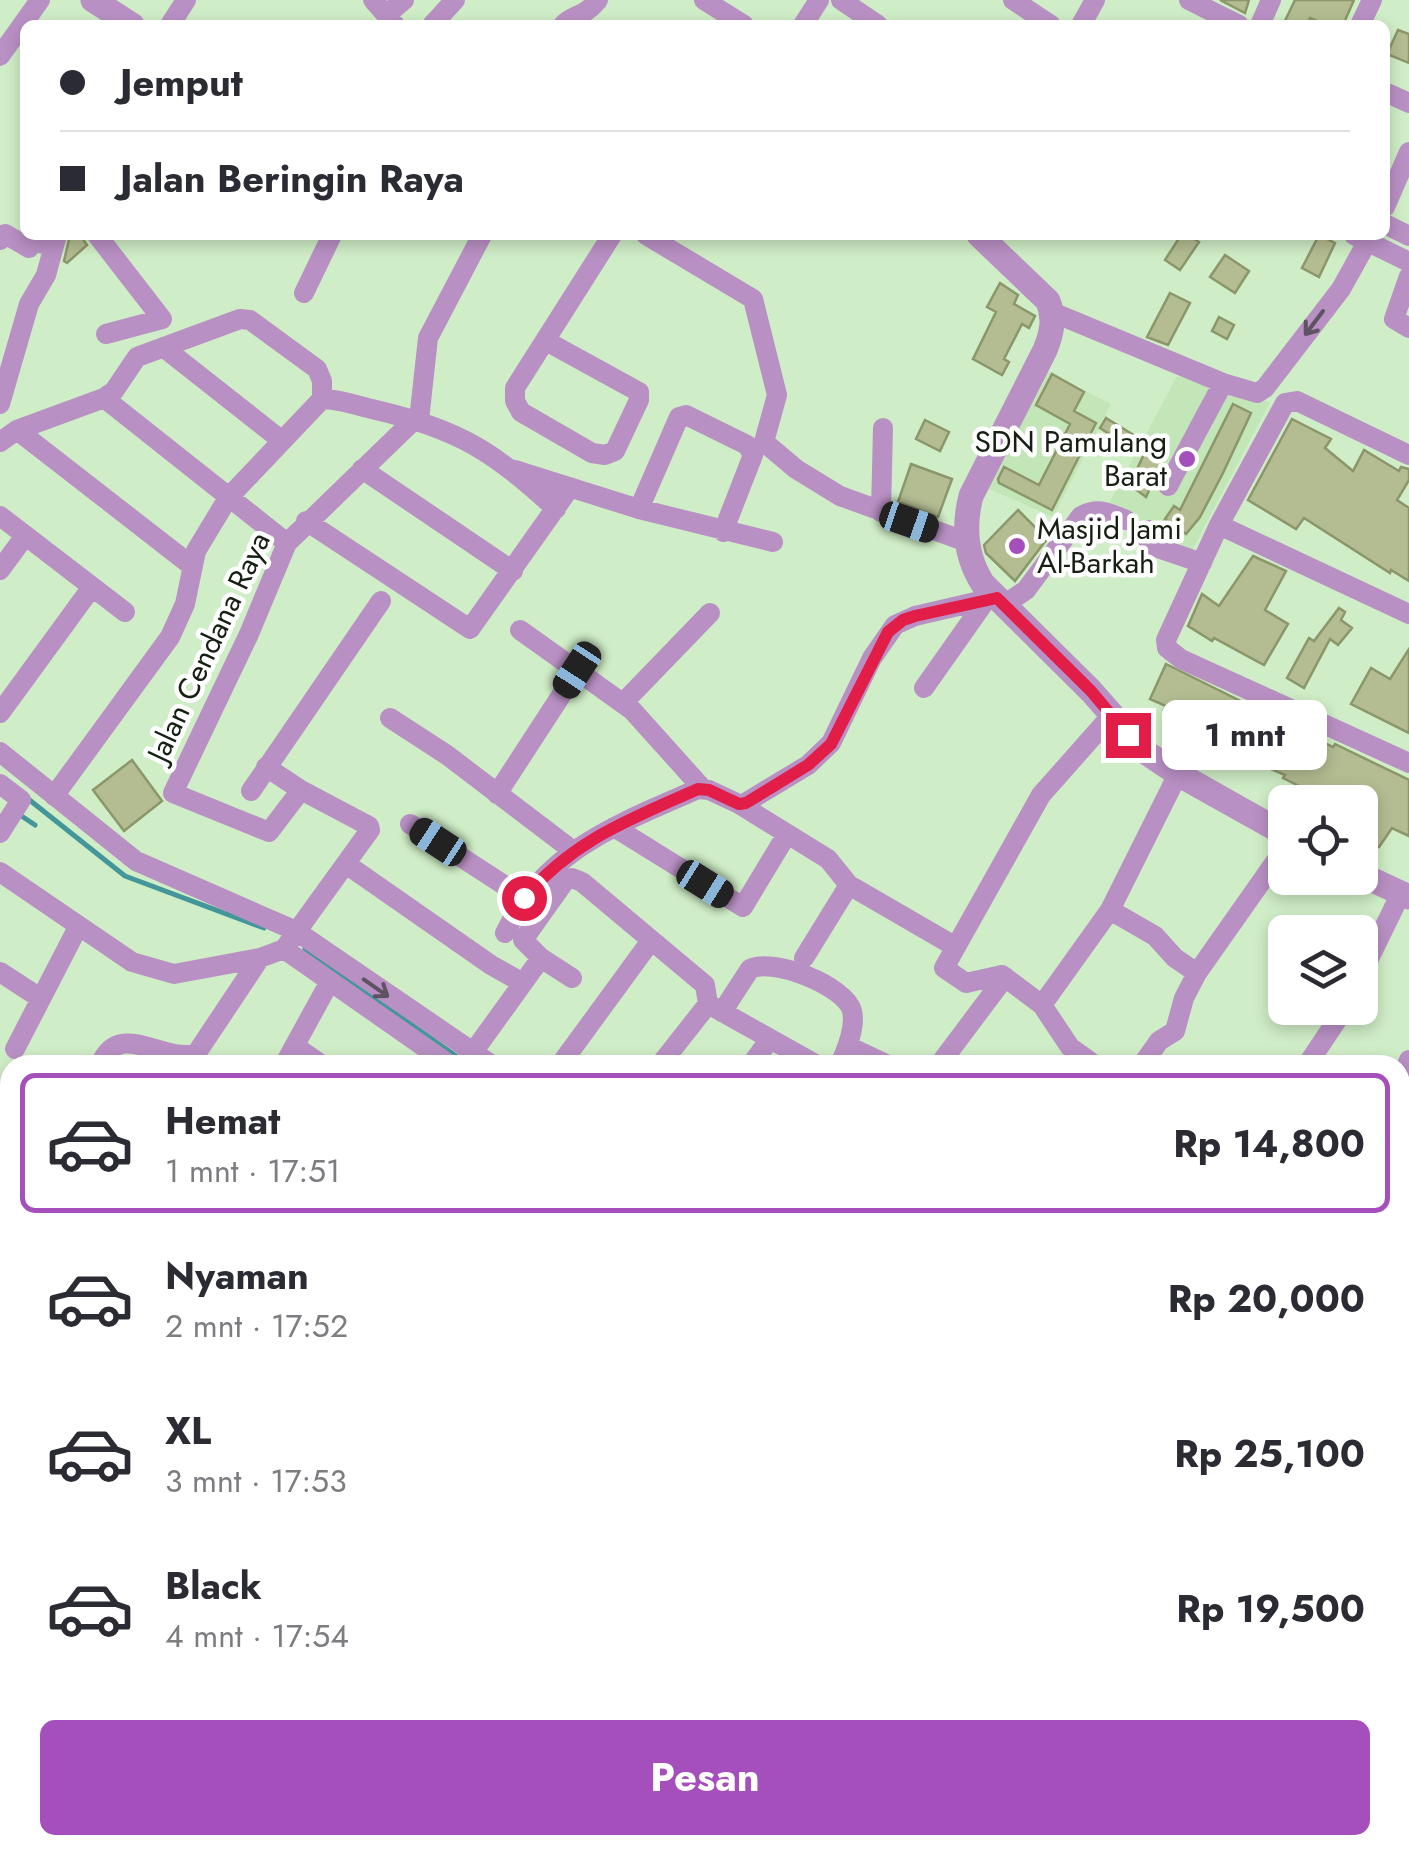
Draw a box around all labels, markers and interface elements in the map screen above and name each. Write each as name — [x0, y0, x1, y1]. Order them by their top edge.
text: Jemput — [120, 55, 243, 110]
text: Jalan Beringin Raya — [120, 151, 464, 206]
one-way arrow — [1304, 310, 1326, 336]
place label: SDN Pamulang Barat — [975, 420, 1168, 497]
marker: SDN Pamulang Barat — [1176, 448, 1198, 470]
car — [876, 498, 942, 546]
place label: Masjid Jami Al-Barkah — [1037, 507, 1182, 584]
street label: Jalan Cendana Raya — [135, 525, 281, 772]
marker: Masjid Jami Al-Barkah — [1006, 535, 1028, 557]
car — [548, 637, 606, 703]
callout: 1 mnt — [1163, 700, 1328, 770]
text: 1 mnt — [1204, 712, 1285, 758]
route end — [1106, 713, 1151, 758]
map controls — [1268, 785, 1378, 1025]
button: locate — [1268, 785, 1378, 895]
car — [405, 813, 471, 871]
car — [672, 855, 738, 913]
route start — [502, 876, 547, 921]
button: layers — [1268, 915, 1378, 1025]
one-way arrow — [361, 977, 389, 998]
text: Hemat — [165, 1093, 280, 1148]
icon: car — [45, 1098, 135, 1188]
text: Rp 14,800 — [1173, 1116, 1365, 1171]
text: 1 mnt · 17:51 — [165, 1148, 341, 1194]
text: Nyaman — [165, 1248, 309, 1303]
icon: car — [45, 1253, 135, 1343]
text: Rp 20,000 — [1168, 1271, 1365, 1326]
text: 2 mnt · 17:52 — [165, 1303, 348, 1349]
text: XL — [165, 1403, 211, 1458]
icon: car — [45, 1408, 135, 1498]
text: Rp 25,100 — [1174, 1426, 1365, 1481]
text: 3 mnt · 17:53 — [165, 1458, 347, 1504]
text: Black — [165, 1558, 262, 1613]
icon: car — [45, 1563, 135, 1653]
text: Rp 19,500 — [1176, 1581, 1365, 1636]
text: 4 mnt · 17:54 — [165, 1613, 349, 1659]
button: Pesan — [40, 1720, 1370, 1835]

